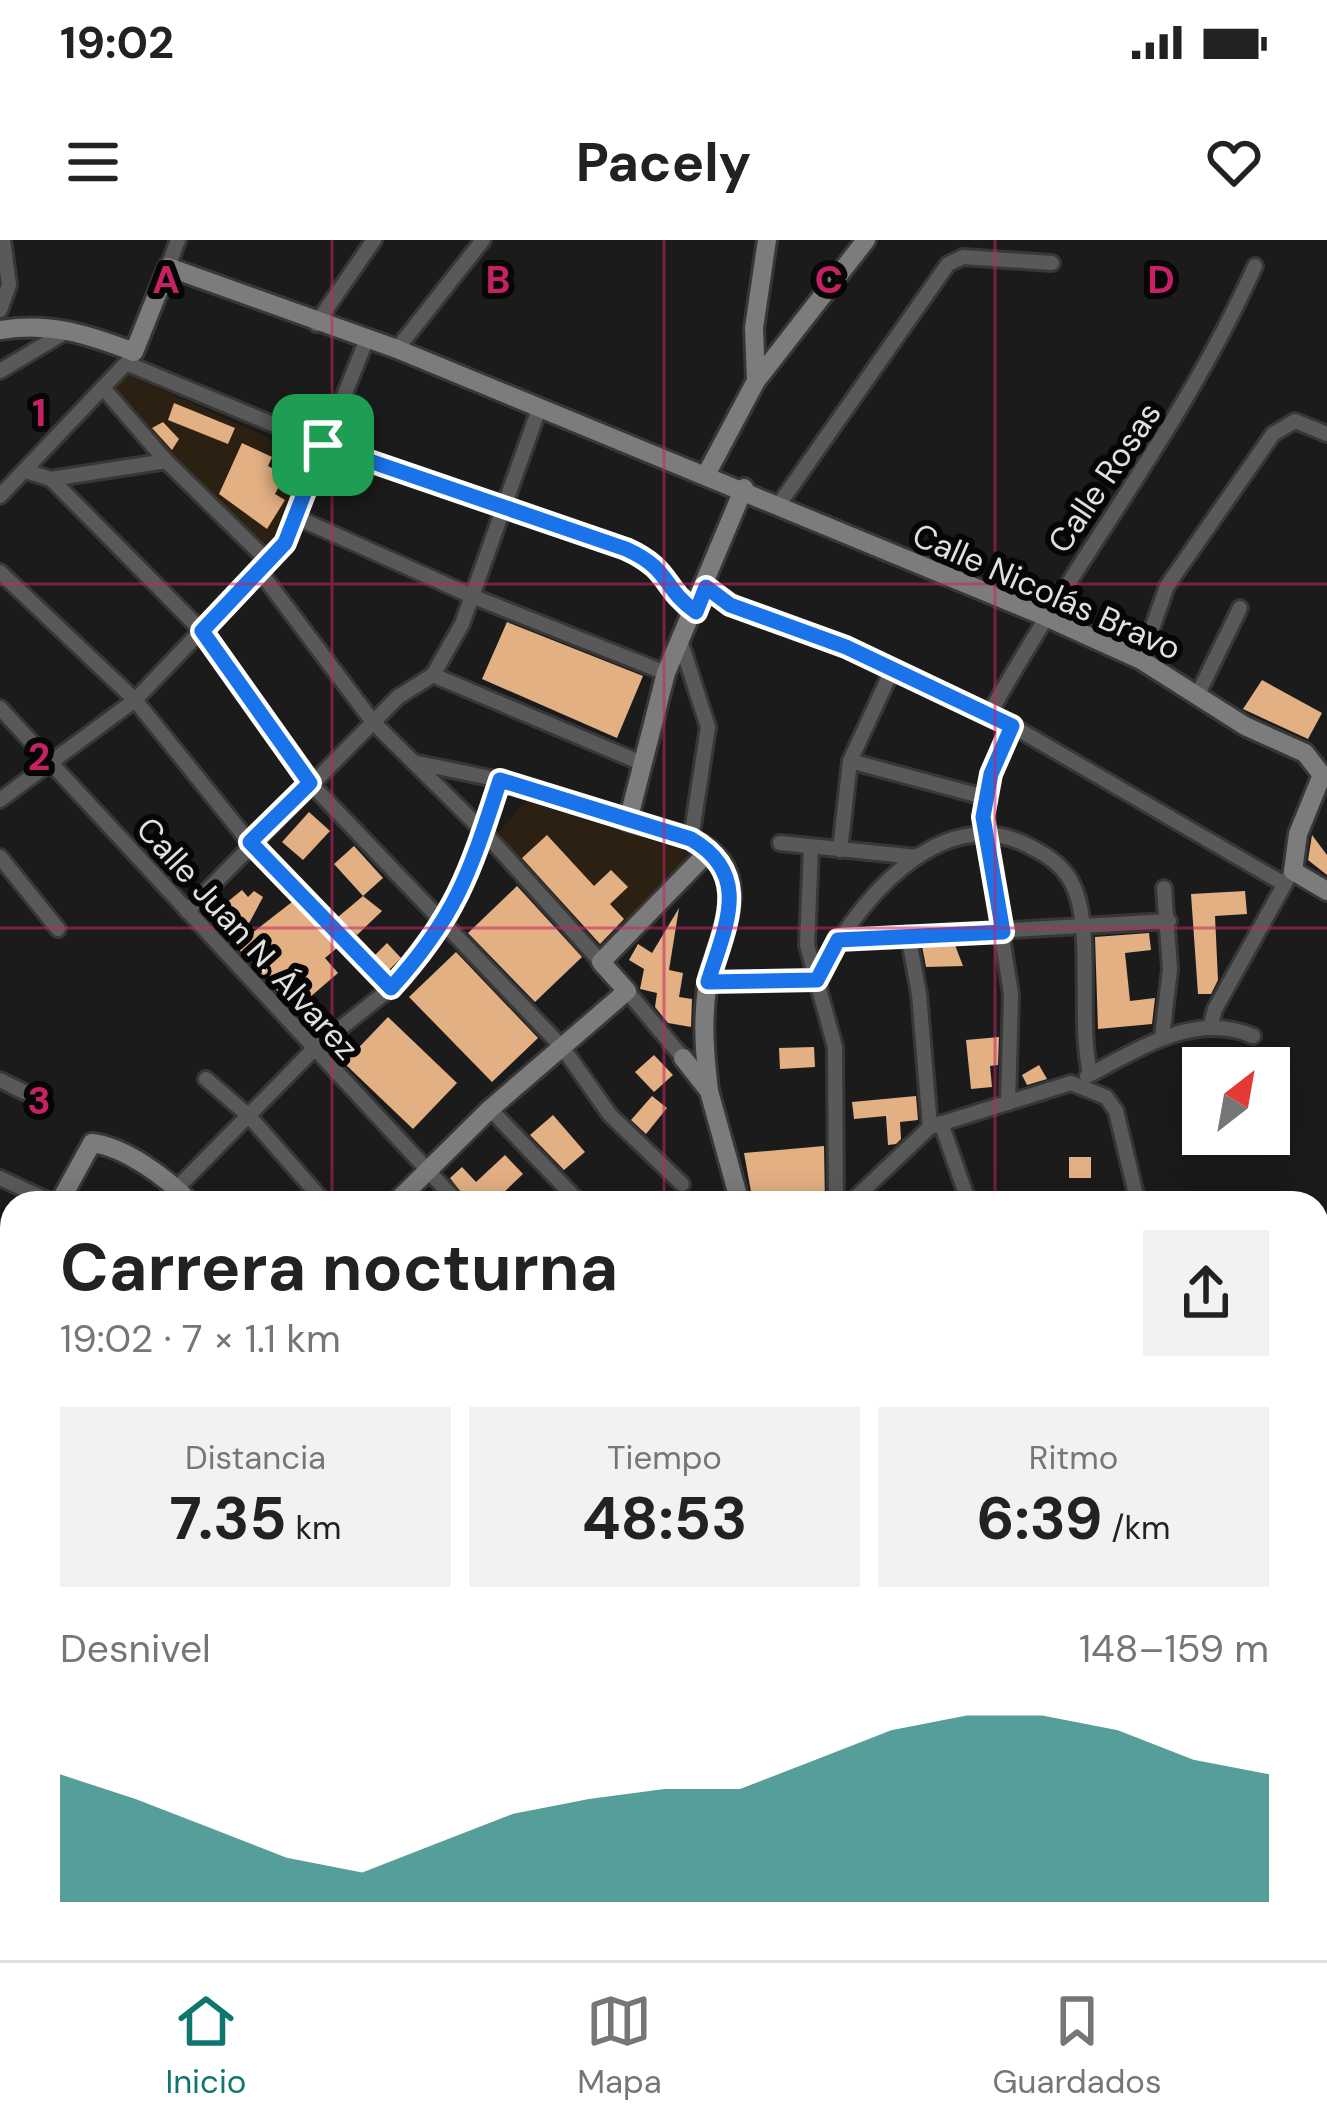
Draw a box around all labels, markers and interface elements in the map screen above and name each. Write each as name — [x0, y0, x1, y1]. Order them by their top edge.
text: 19:02 — [60, 13, 174, 72]
text: Pacely — [576, 127, 751, 198]
icon: menu — [60, 129, 126, 195]
icon: heart — [1201, 129, 1267, 195]
text: A — [152, 254, 180, 305]
text: B — [486, 254, 510, 305]
text: C — [815, 254, 843, 305]
text: D — [1147, 254, 1175, 305]
text: 1 — [32, 387, 46, 438]
street label: Calle Rosas — [1038, 393, 1171, 561]
pin — [272, 394, 374, 496]
icon: arrive — [290, 412, 356, 478]
street label: Calle Nicolás Bravo — [906, 513, 1188, 670]
text: 2 — [28, 731, 50, 782]
street label: Calle Juan N. Álvarez — [127, 808, 368, 1069]
north arrow — [1182, 1047, 1290, 1155]
map controls — [1182, 1047, 1290, 1155]
text: 3 — [27, 1075, 51, 1126]
text: Carrera nocturna — [60, 1225, 618, 1310]
button: share — [1143, 1230, 1269, 1356]
text: 19:02 · 7 × 1.1 km — [60, 1313, 341, 1364]
text: Distancia — [185, 1436, 326, 1479]
text: Tiempo — [607, 1436, 722, 1479]
text: Ritmo — [1029, 1436, 1118, 1479]
text: 7.35 — [169, 1479, 287, 1558]
text: 48:53 — [582, 1479, 747, 1558]
text: 6:39 — [977, 1479, 1103, 1558]
text: km — [287, 1506, 342, 1549]
text: /km — [1103, 1506, 1170, 1549]
text: Desnivel — [60, 1623, 211, 1674]
text: 148–159 m — [1079, 1623, 1269, 1674]
tab: Inicio — [165, 1988, 246, 2103]
tab: Mapa — [577, 1988, 662, 2103]
tab: Guardados — [993, 1988, 1162, 2103]

